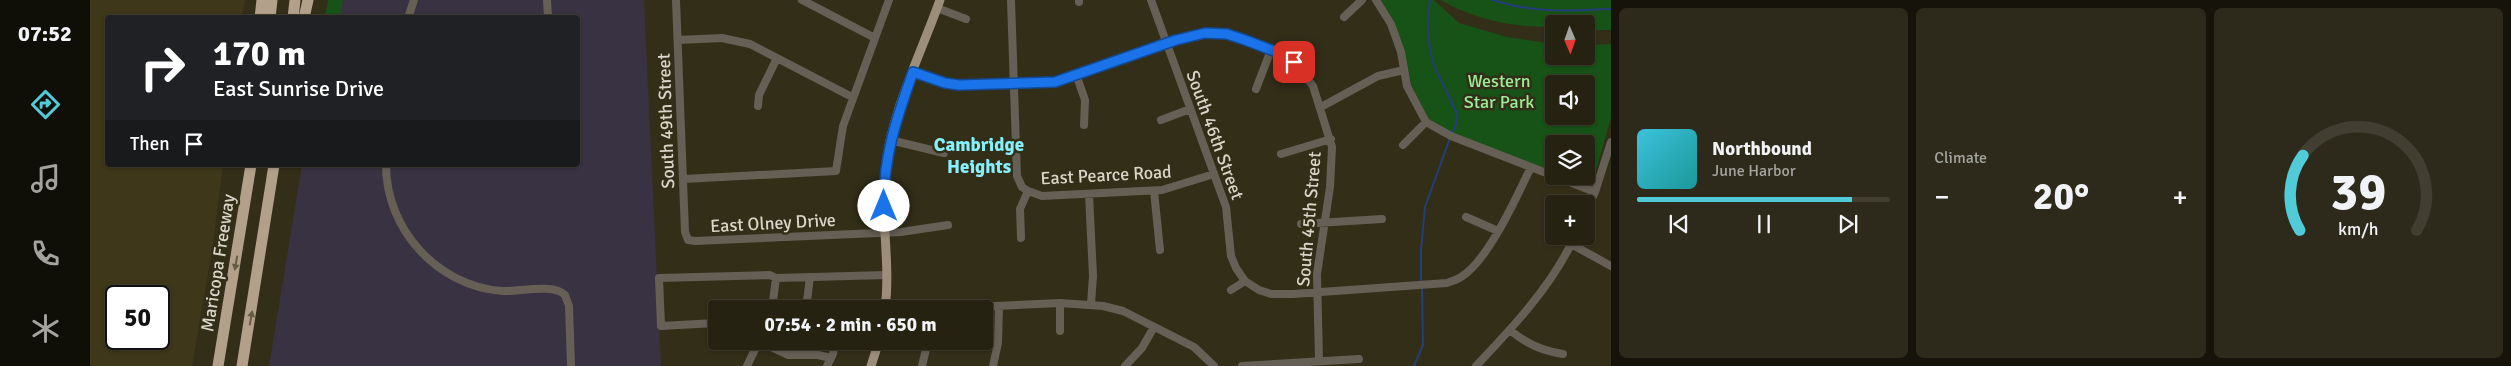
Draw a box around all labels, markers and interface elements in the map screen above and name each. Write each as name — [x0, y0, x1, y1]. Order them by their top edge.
north arrow — [1545, 15, 1595, 65]
map controls — [1545, 15, 1595, 245]
text: 07:52 — [18, 20, 72, 47]
text: 170 m — [213, 32, 306, 75]
icon: right — [130, 35, 195, 100]
pin — [1273, 41, 1315, 83]
icon: arrive — [1280, 48, 1308, 76]
street label: South 49th Street — [653, 53, 679, 189]
street label: South 46th Street — [1181, 67, 1249, 203]
park label: Western Star Park — [1464, 70, 1534, 113]
text: East Sunrise Drive — [213, 75, 384, 102]
button: sound — [1545, 75, 1595, 125]
icon: directions — [28, 87, 63, 122]
icon: arrive — [180, 130, 208, 158]
text: Then — [130, 132, 170, 156]
district label: Cambridge Heights — [934, 133, 1024, 179]
button: layers — [1545, 135, 1595, 185]
text: Northbound — [1712, 137, 1812, 161]
text: Climate — [1934, 148, 1987, 168]
street label: South 45th Street — [1292, 150, 1326, 288]
text: 39 — [2330, 160, 2386, 224]
icon: music — [28, 161, 63, 196]
street label: East Pearce Road — [1040, 161, 1172, 189]
text: June Harbor — [1712, 161, 1796, 181]
text: 20° — [2033, 173, 2089, 220]
position arrow — [857, 179, 909, 231]
text: − — [1934, 180, 1949, 214]
text: + — [2173, 180, 2188, 214]
street label: Maricopa Freeway — [196, 192, 240, 333]
button: + — [1545, 195, 1595, 245]
street label: East Olney Drive — [710, 209, 836, 237]
icon: previous — [1665, 210, 1693, 238]
icon: pause — [1750, 210, 1778, 238]
icon: next — [1834, 210, 1862, 238]
text: km/h — [2338, 218, 2379, 240]
icon: phone — [28, 236, 63, 271]
one-way arrow — [232, 255, 240, 271]
speed limit sign: 50 — [105, 285, 170, 350]
one-way arrow — [247, 310, 255, 326]
icon: climate — [28, 311, 63, 346]
text: 07:54 · 2 min · 650 m — [764, 313, 937, 337]

